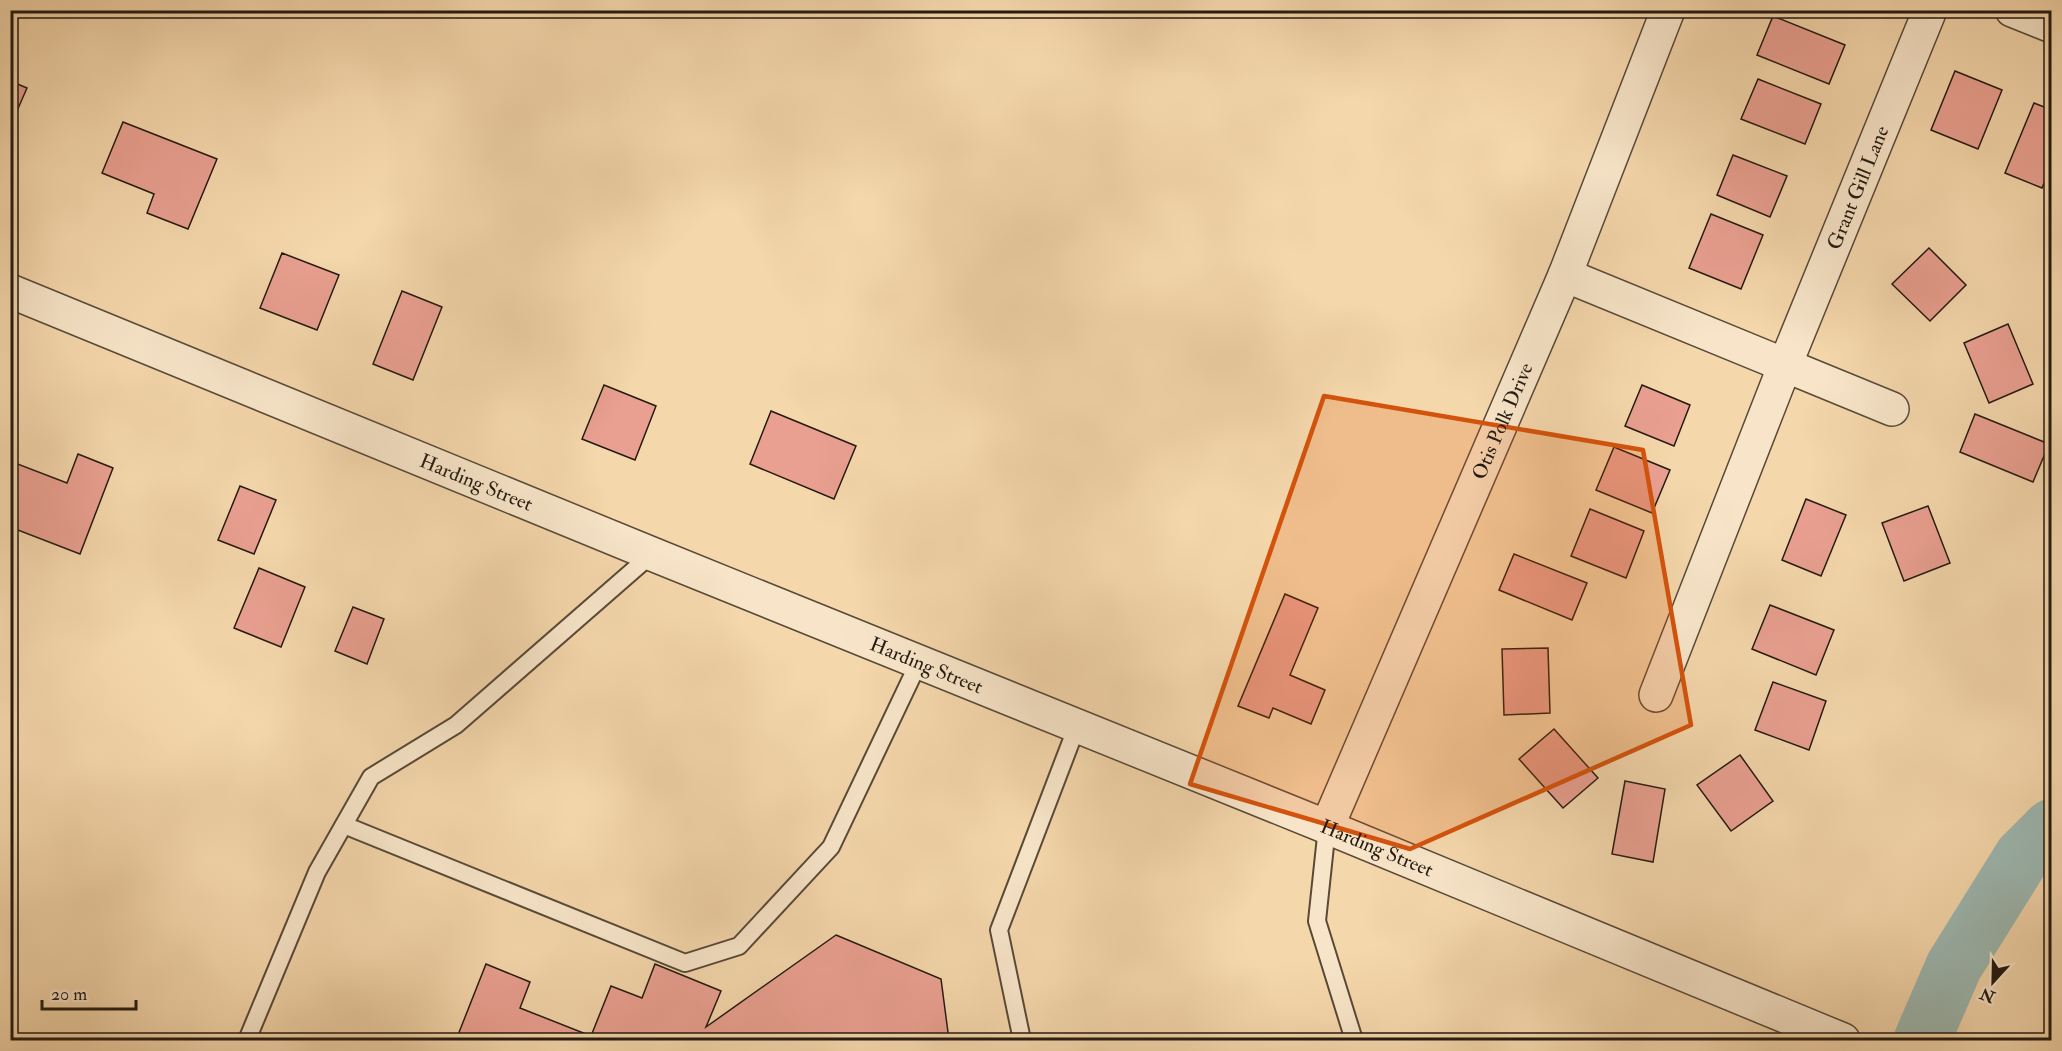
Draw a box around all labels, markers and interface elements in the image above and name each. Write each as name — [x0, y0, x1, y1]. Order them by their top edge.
street label: Grant Gill Lane — [1822, 122, 1894, 253]
street label: Otis Polk Drive — [1466, 359, 1539, 483]
street label: Harding Street — [416, 448, 537, 517]
street label: Harding Street — [866, 631, 987, 700]
street label: Harding Street — [1317, 814, 1437, 883]
north arrow — [1963, 952, 2023, 1012]
scale bar — [42, 973, 136, 1011]
text: 20 m — [51, 983, 87, 1006]
text: N — [1977, 983, 1999, 1007]

